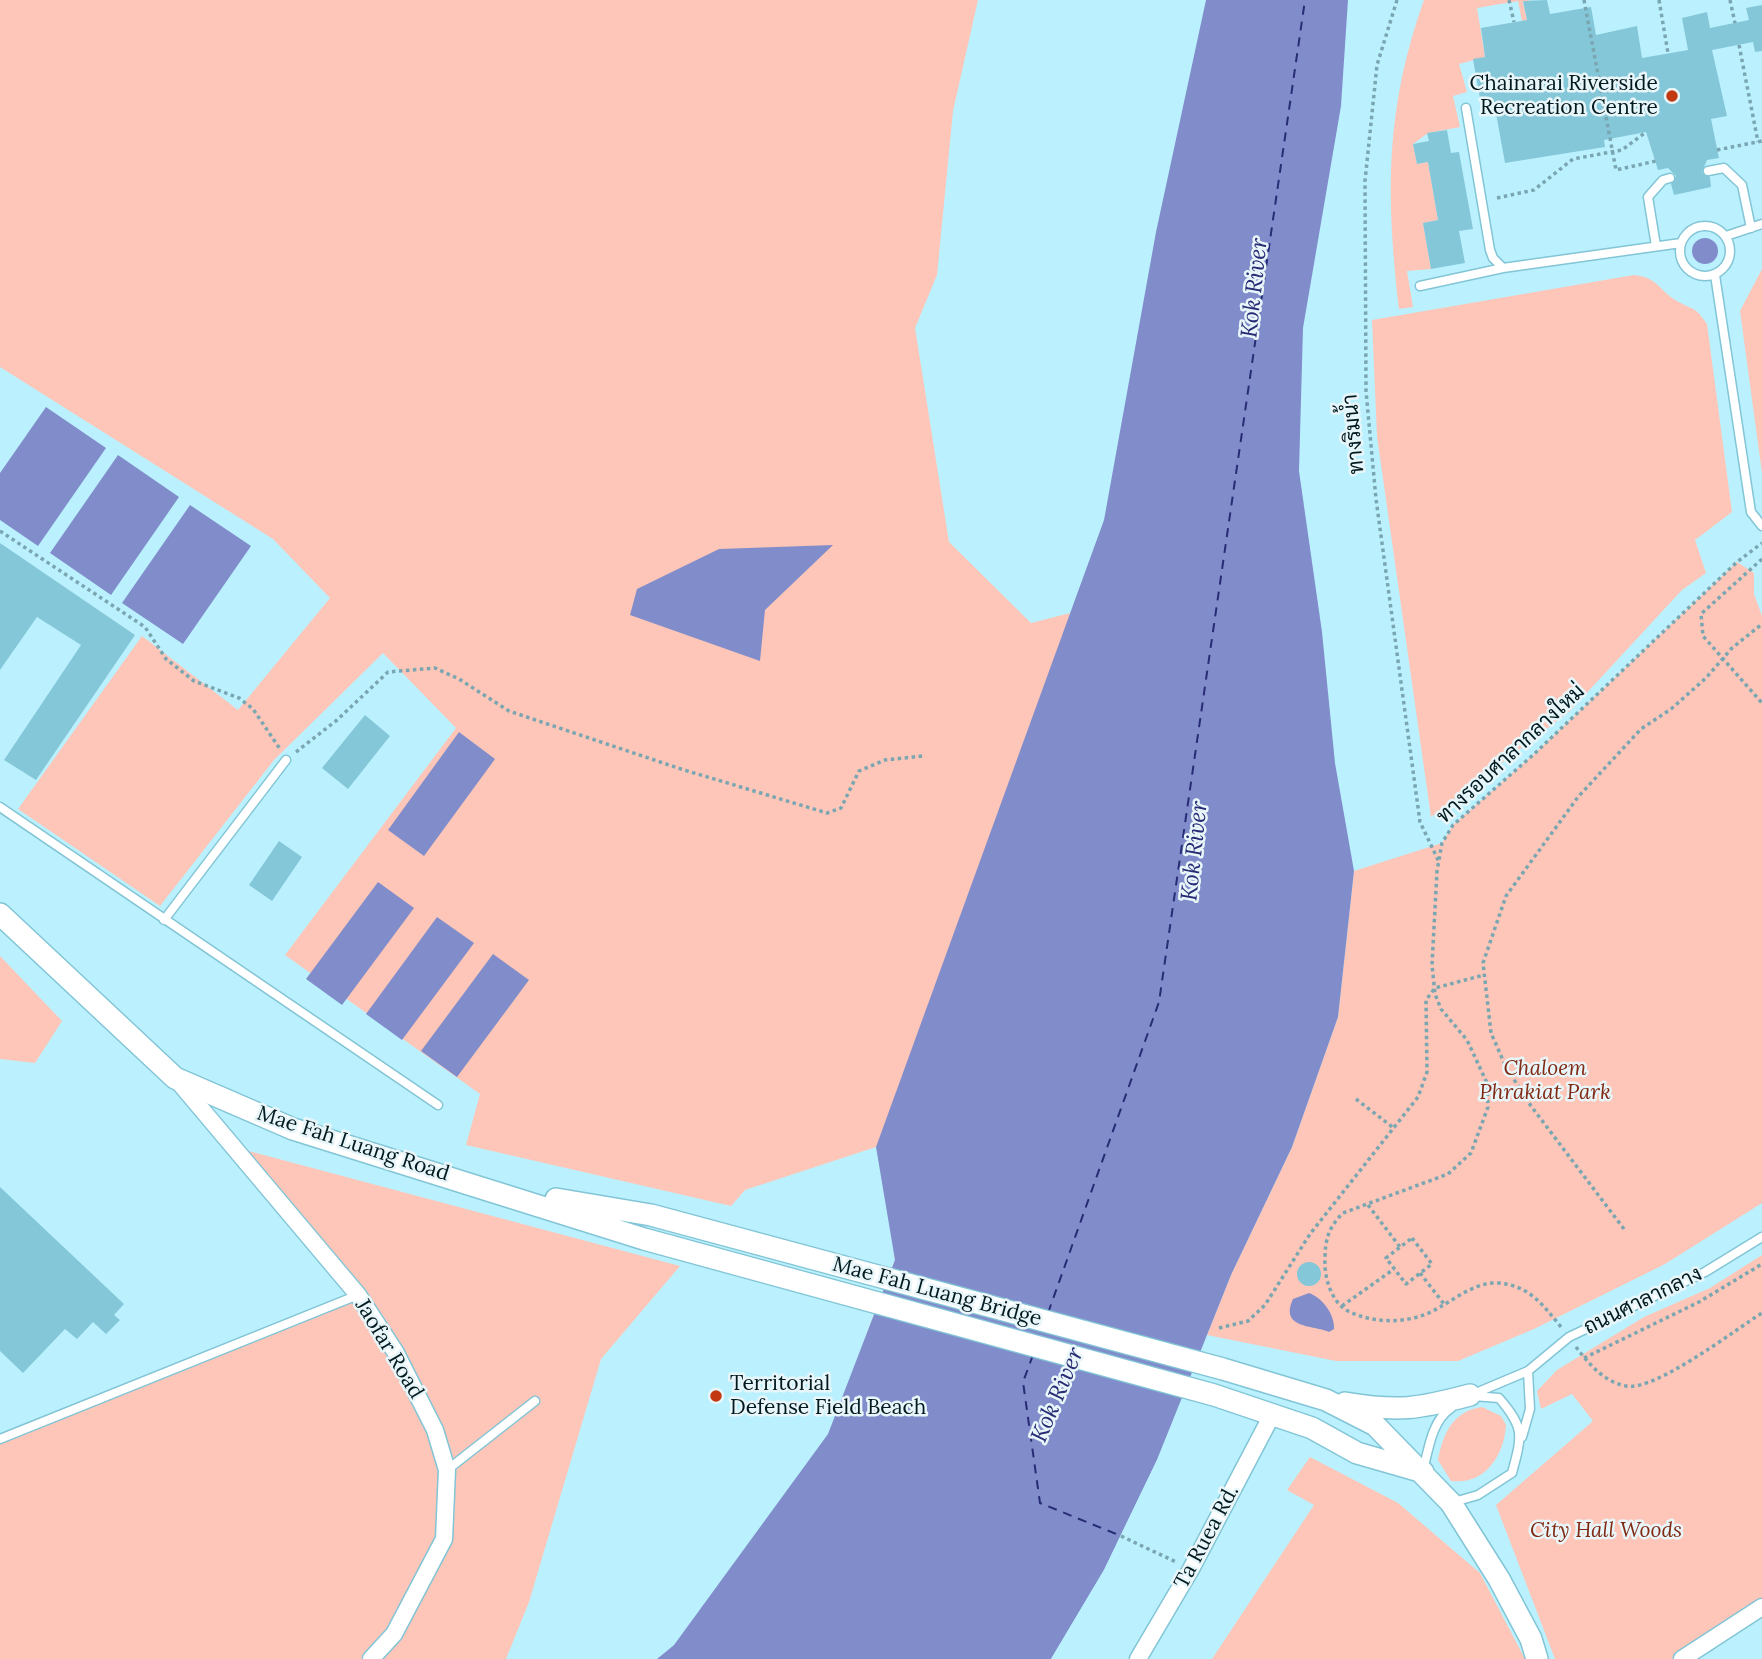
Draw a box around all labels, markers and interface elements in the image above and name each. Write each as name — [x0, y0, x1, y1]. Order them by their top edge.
place label: Chainarai Riverside Recreation Centre — [1470, 71, 1658, 121]
marker: Chainarai Riverside Recreation Centre — [1664, 88, 1680, 104]
water label: Kok River — [1236, 237, 1274, 339]
street label: ทางริมน้ำ — [1338, 393, 1370, 475]
street label: ทางรอบศาลากลางใหม่ — [1432, 679, 1590, 829]
water label: Kok River — [1176, 800, 1214, 902]
park label: Chaloem Phrakiat Park — [1479, 1056, 1611, 1106]
street label: Mae Fah Luang Road — [254, 1101, 452, 1187]
street label: Mae Fah Luang Bridge — [830, 1252, 1044, 1332]
street label: ถนนศาลากลาง — [1580, 1262, 1706, 1340]
street label: Jaofar Road — [349, 1295, 429, 1403]
water label: Kok River — [1026, 1344, 1090, 1446]
place label: Territorial Defense Field Beach — [730, 1371, 926, 1421]
marker: Territorial Defense Field Beach — [708, 1388, 724, 1404]
street label: Ta Ruea Rd. — [1169, 1481, 1245, 1593]
park label: City Hall Woods — [1530, 1518, 1682, 1544]

